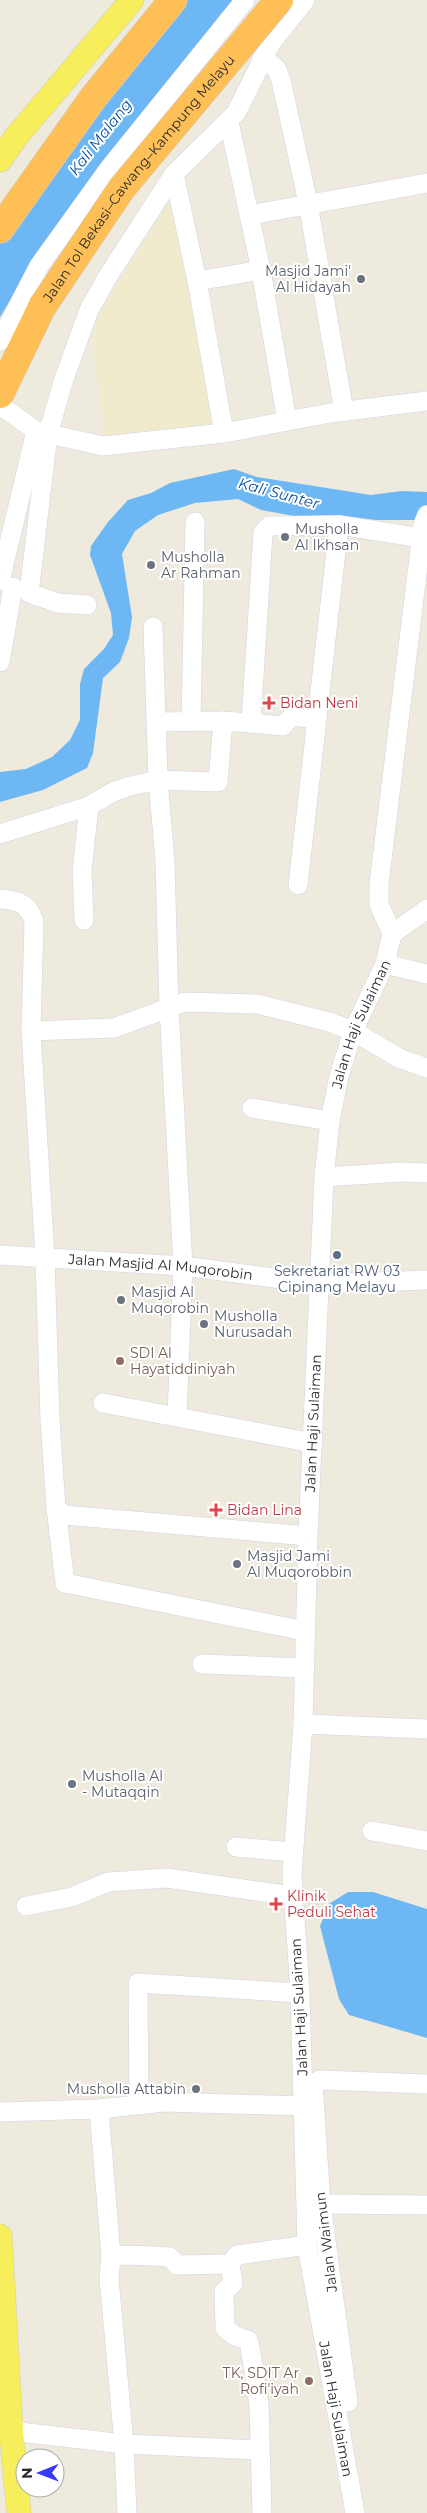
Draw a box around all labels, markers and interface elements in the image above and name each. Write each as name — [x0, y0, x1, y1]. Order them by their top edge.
street label: Jalan Tol Bekasi–Cawang–Kampung Melayu — [38, 51, 239, 307]
water label: Kali Malang — [64, 95, 136, 179]
place label: Masjid Jami' Al Hidayah — [265, 262, 351, 296]
marker: Masjid Jami' Al Hidayah — [355, 273, 367, 285]
water label: Kali Sunter — [237, 473, 322, 513]
place label: Musholla Al Ikhsan — [295, 520, 359, 554]
marker: Musholla Al Ikhsan — [279, 531, 291, 543]
place label: Musholla Ar Rahman — [161, 548, 241, 582]
marker: Musholla Ar Rahman — [145, 559, 157, 571]
place label: Bidan Neni — [280, 694, 358, 712]
marker: Bidan Neni — [262, 696, 276, 710]
street label: Jalan Haji Sulaiman — [328, 957, 395, 1091]
marker: Sekretariat RW 03 Cipinang Melayu — [331, 1249, 343, 1261]
street label: Jalan Masjid Al Muqorobin — [67, 1250, 254, 1284]
place label: Sekretariat RW 03 Cipinang Melayu — [274, 1262, 400, 1296]
place label: Masjid Al Muqorobin — [131, 1283, 209, 1317]
marker: Masjid Al Muqorobin — [115, 1294, 127, 1306]
place label: Musholla Nurusadah — [214, 1307, 292, 1341]
marker: Musholla Nurusadah — [198, 1318, 210, 1330]
place label: SDI Al Hayatiddiniyah — [130, 1344, 235, 1378]
street label: Jalan Haji Sulaiman — [301, 1354, 325, 1493]
marker: SDI Al Hayatiddiniyah — [114, 1355, 126, 1367]
place label: Bidan Lina — [227, 1501, 302, 1519]
marker: Bidan Lina — [209, 1503, 223, 1517]
place label: Masjid Jami Al Muqorobbin — [247, 1547, 352, 1581]
marker: Masjid Jami Al Muqorobbin — [231, 1558, 243, 1570]
place label: Musholla Al - Mutaqqin — [82, 1767, 163, 1801]
marker: Musholla Al - Mutaqqin — [66, 1778, 78, 1790]
place label: Klinik Peduli Sehat — [287, 1887, 376, 1921]
marker: Klinik Peduli Sehat — [269, 1897, 283, 1911]
street label: Jalan Haji Sulaiman — [286, 1938, 312, 2077]
place label: Musholla Attabin — [67, 2080, 186, 2098]
marker: Musholla Attabin — [190, 2083, 202, 2095]
street label: Jalan Waimun — [311, 2191, 341, 2294]
street label: Jalan Haji Sulaiman — [315, 2339, 357, 2478]
place label: TK, SDIT Ar Rofi'iyah — [223, 2364, 299, 2398]
marker: TK, SDIT Ar Rofi'iyah — [303, 2375, 315, 2387]
north arrow — [15, 2448, 65, 2498]
text: N — [18, 2467, 36, 2479]

